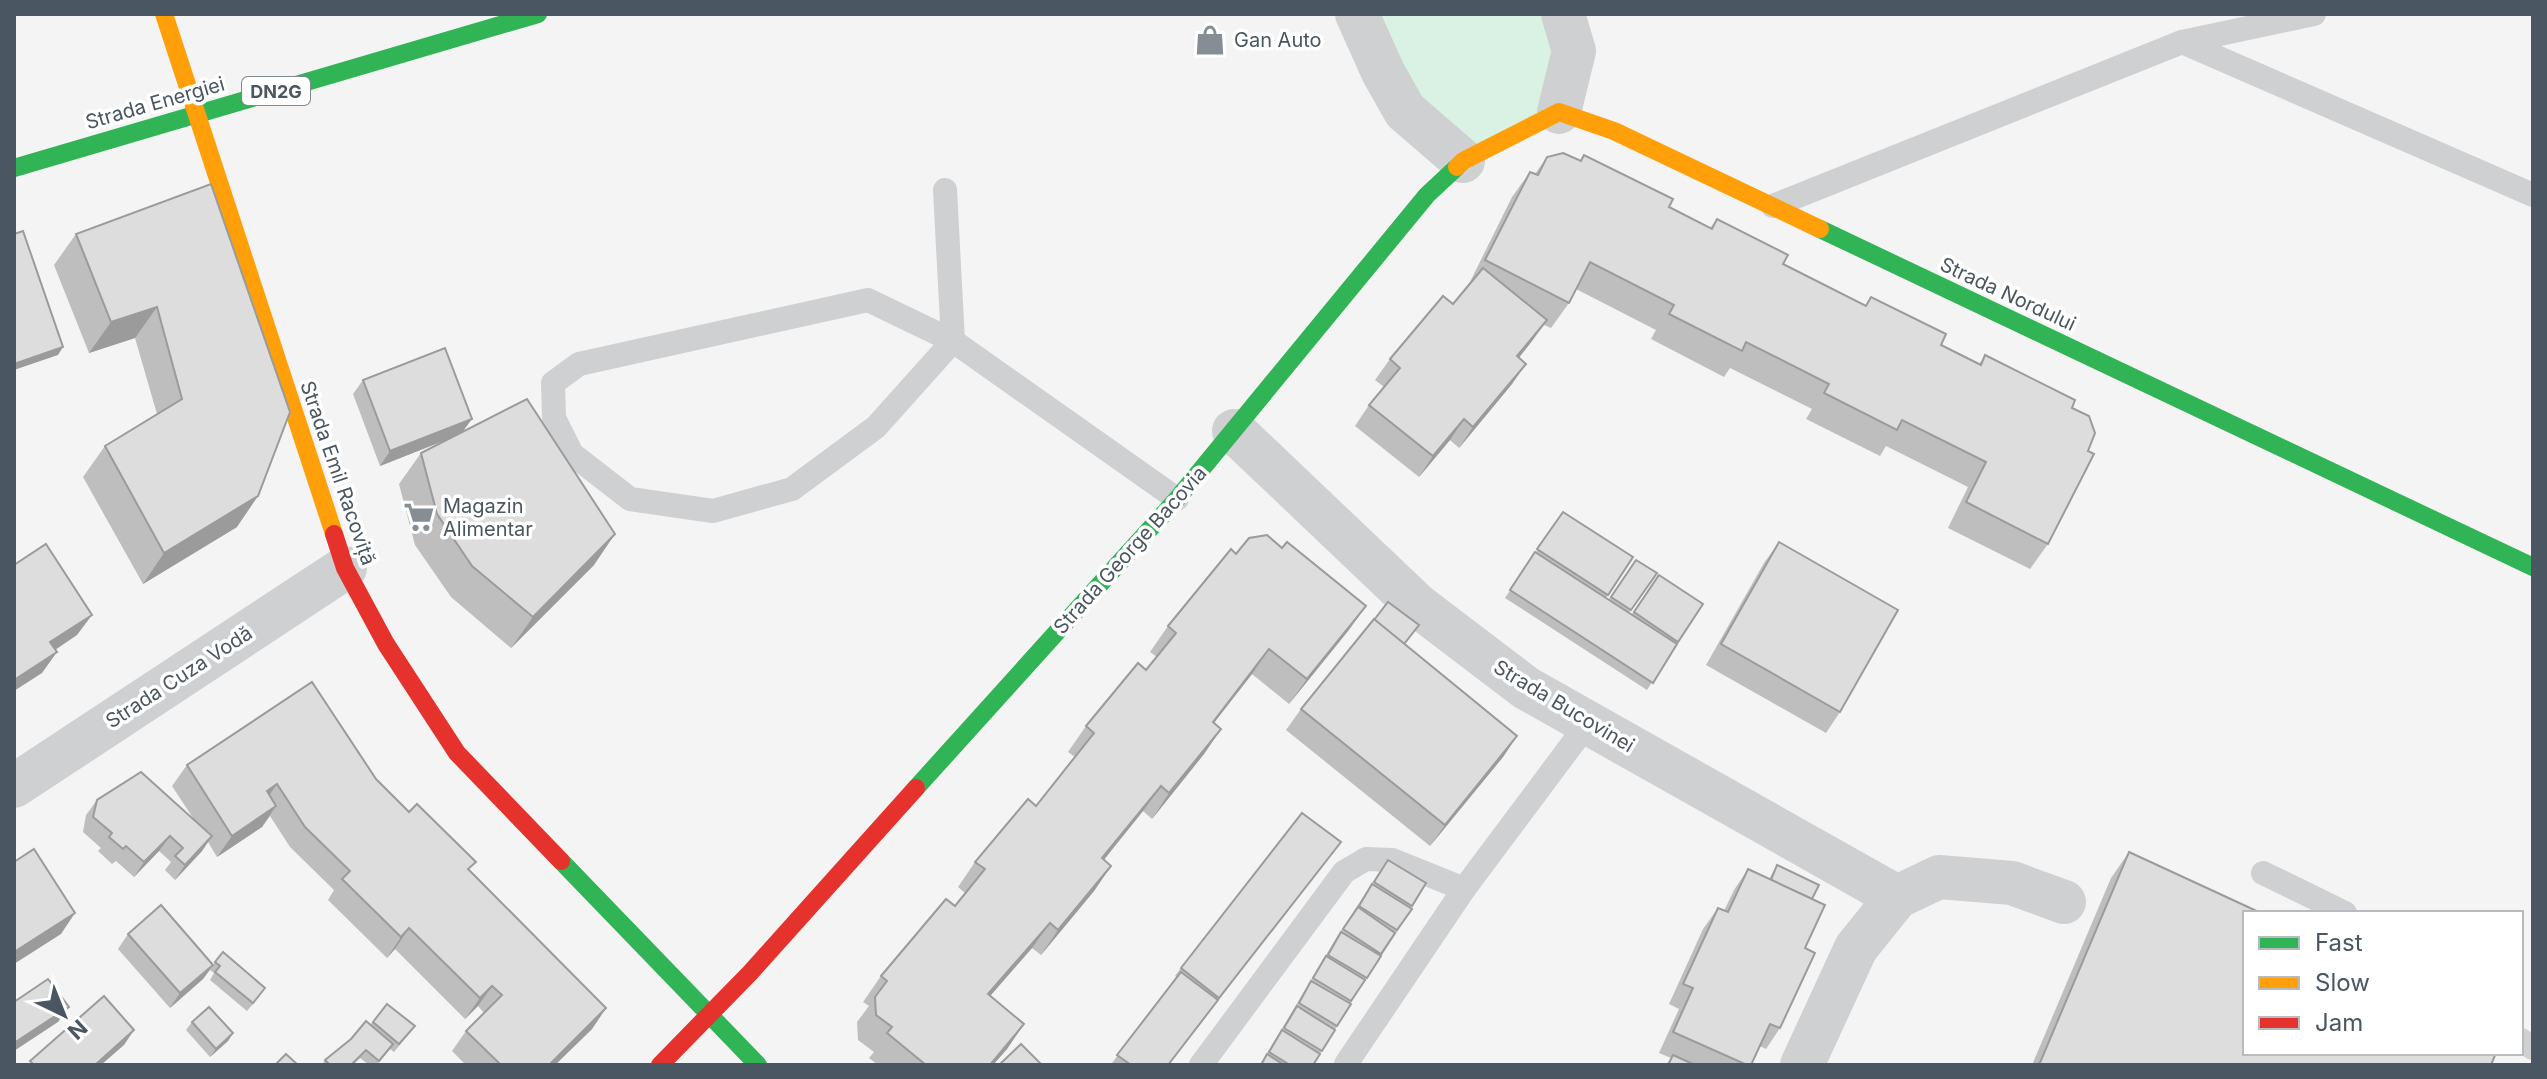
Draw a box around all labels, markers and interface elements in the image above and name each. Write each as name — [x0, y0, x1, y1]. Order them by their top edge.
shop icon: Gan Auto — [1193, 23, 1227, 57]
place label: Gan Auto — [1234, 28, 1322, 52]
street label: Strada Energiei — [83, 72, 227, 134]
road number: DN2G — [242, 77, 310, 105]
street label: Strada Nordului — [1936, 252, 2080, 336]
street label: Strada Emil Racoviță — [295, 378, 381, 568]
street label: Strada George Bacovia — [1048, 461, 1212, 639]
place label: Magazin Alimentar — [443, 494, 533, 541]
supermarket icon: Magazin Alimentar — [402, 500, 436, 534]
street label: Strada Cuza Vodă — [101, 621, 257, 733]
street label: Strada Bucovinei — [1489, 655, 1639, 757]
legend — [2243, 911, 2523, 1055]
text: Fast — [2315, 928, 2363, 957]
text: Slow — [2315, 968, 2370, 997]
north arrow — [24, 975, 104, 1055]
text: Jam — [2315, 1008, 2363, 1037]
text: N — [63, 1014, 93, 1045]

